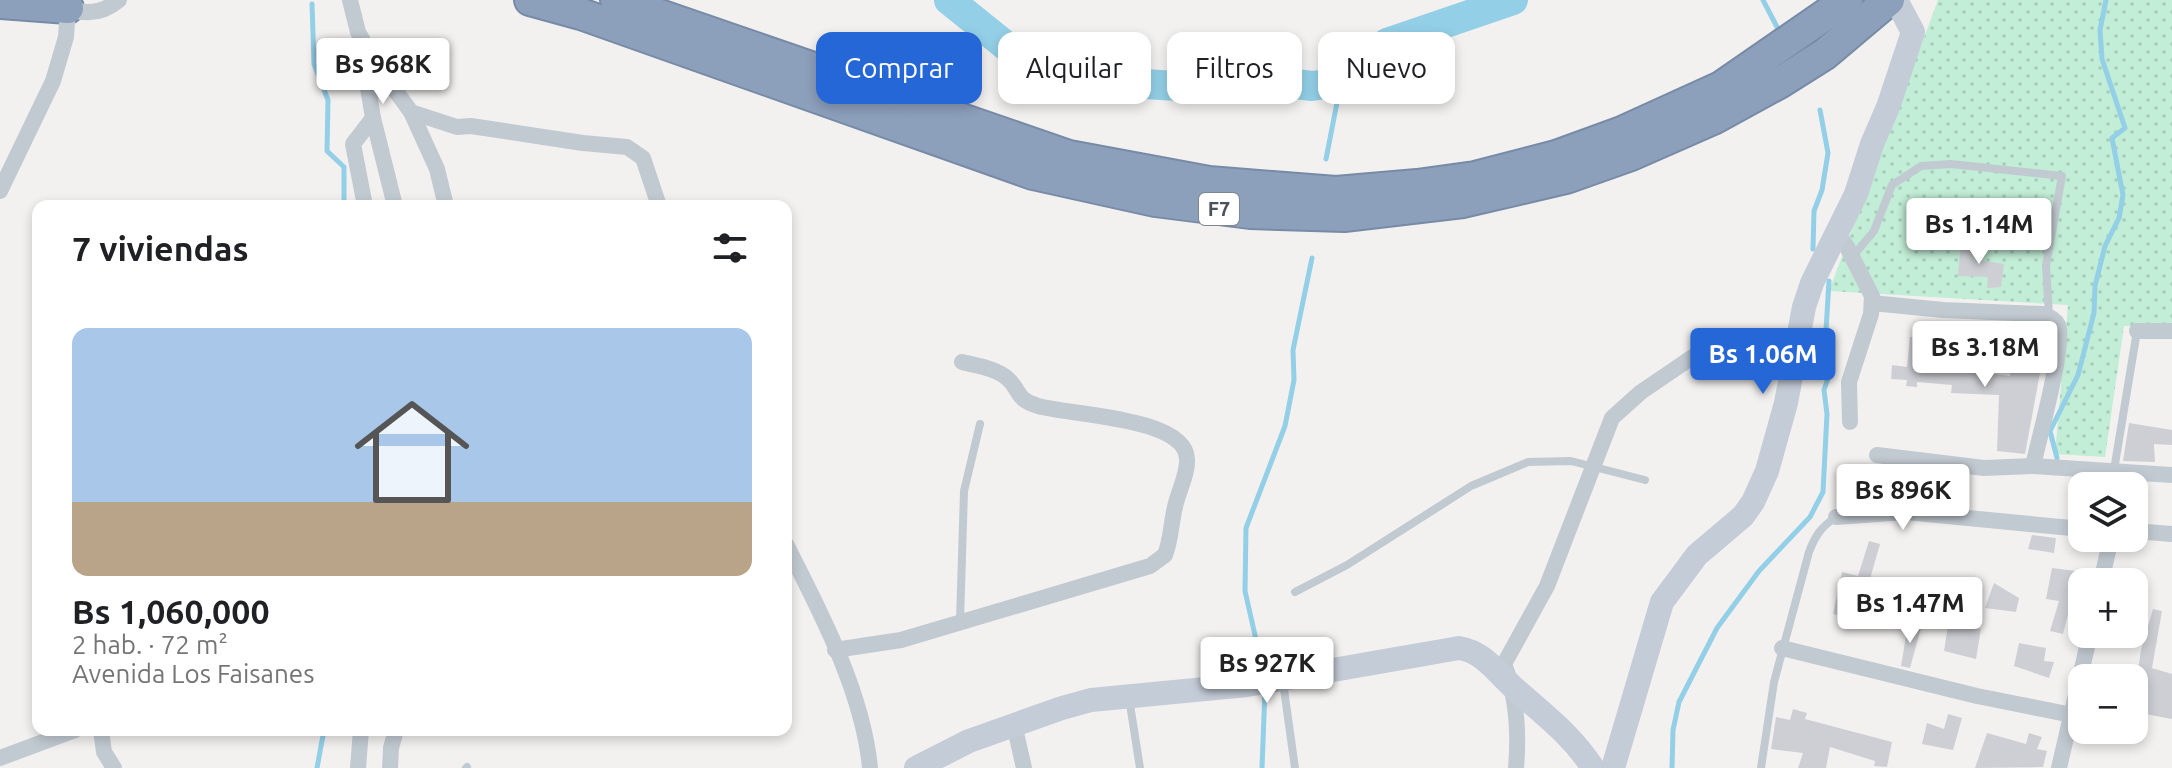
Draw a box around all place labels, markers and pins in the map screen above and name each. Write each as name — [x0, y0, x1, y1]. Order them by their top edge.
pin: Bs 968K — [309, 38, 457, 106]
pin: Bs 1.14M — [1896, 198, 2062, 266]
pin: Bs 3.18M — [1902, 321, 2068, 389]
pin: Bs 1.06M — [1680, 328, 1846, 396]
pin: Bs 896K — [1829, 464, 1977, 532]
pin: Bs 1.47M — [1827, 577, 1993, 645]
pin: Bs 927K — [1193, 637, 1341, 705]

